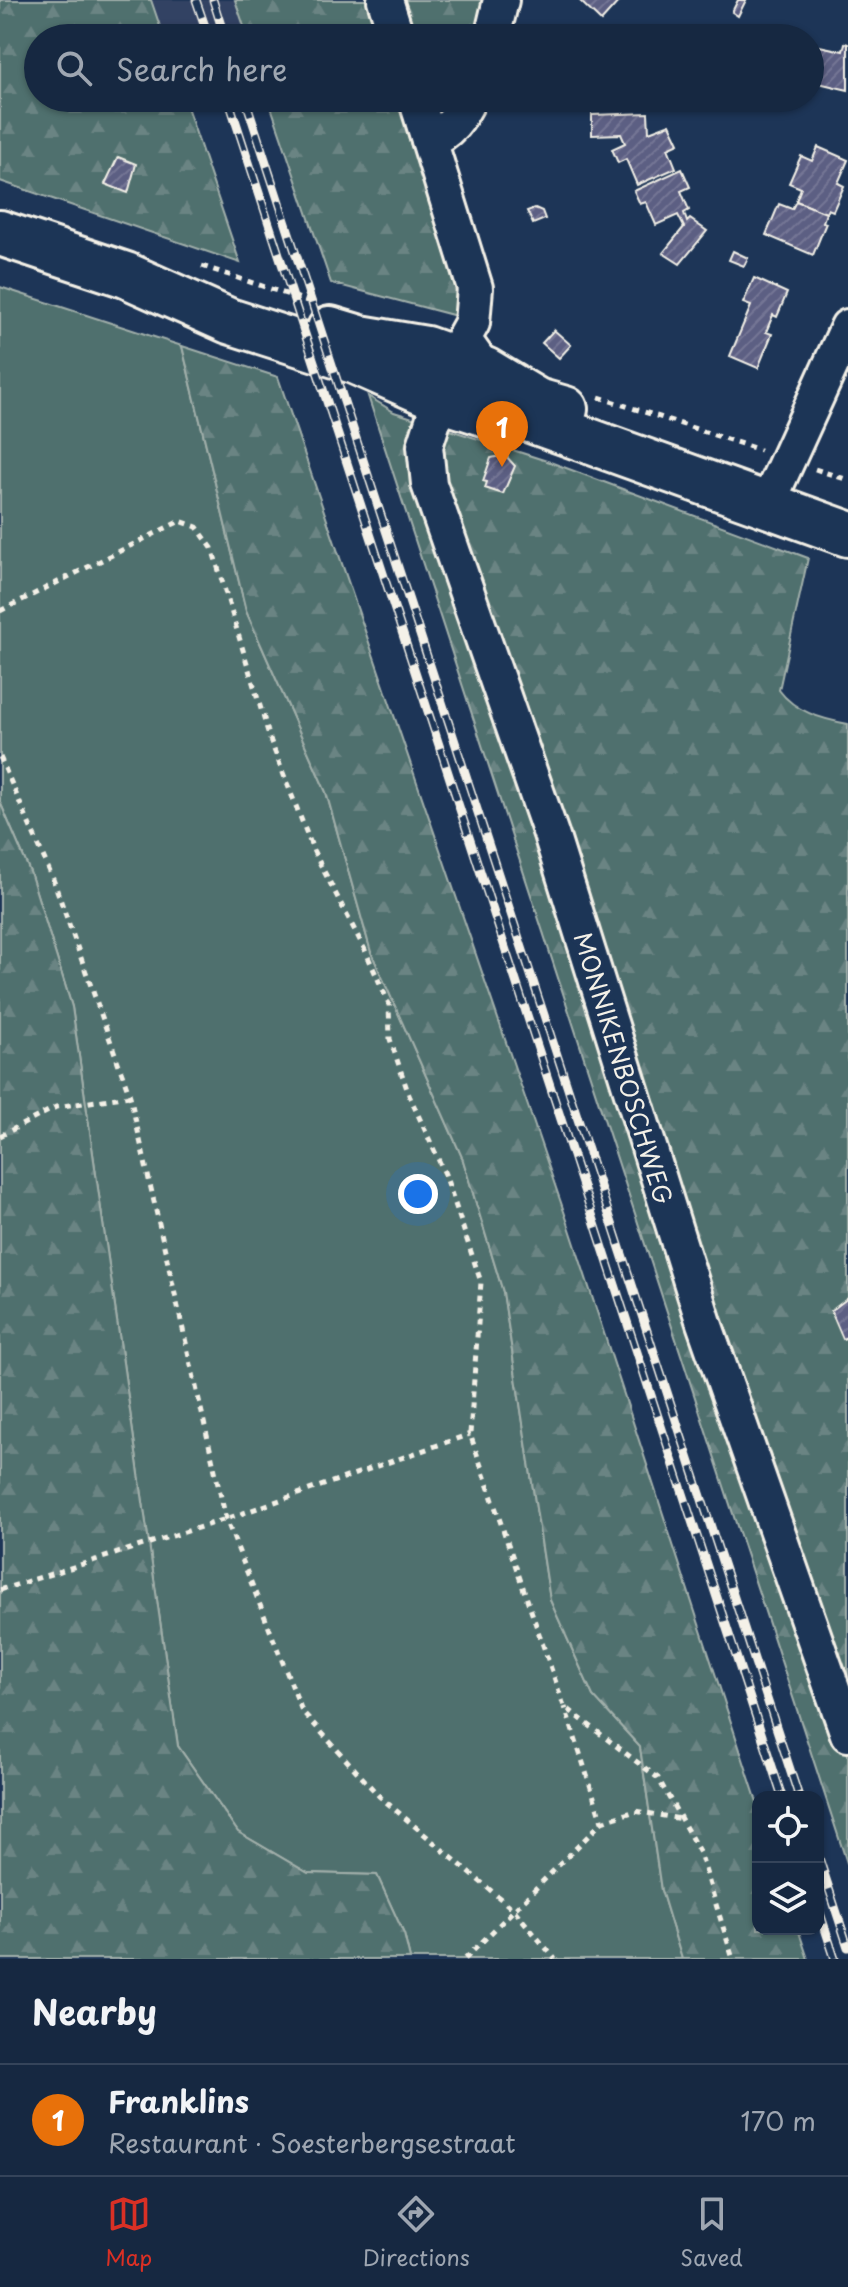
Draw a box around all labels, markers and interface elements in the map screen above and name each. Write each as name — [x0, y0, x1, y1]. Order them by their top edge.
search box — [24, 24, 824, 112]
icon: search — [52, 46, 96, 90]
text: Search here — [116, 46, 288, 91]
pin: 1 — [476, 401, 528, 467]
street label: MONNIKENBOSCHWEG — [565, 928, 683, 1208]
your location — [398, 1174, 438, 1214]
map controls — [752, 1791, 824, 1935]
button: locate — [752, 1791, 824, 1863]
button: layers — [752, 1863, 824, 1935]
text: Nearby — [32, 1985, 157, 2037]
text: Franklins — [108, 2078, 249, 2123]
text: 1 — [52, 2101, 64, 2140]
text: 170 m — [741, 2101, 816, 2140]
text: Restaurant · Soesterbergsestraat — [108, 2123, 516, 2162]
tab: Map — [105, 2192, 152, 2273]
tab: Directions — [363, 2192, 470, 2273]
tab: Saved — [680, 2192, 743, 2273]

